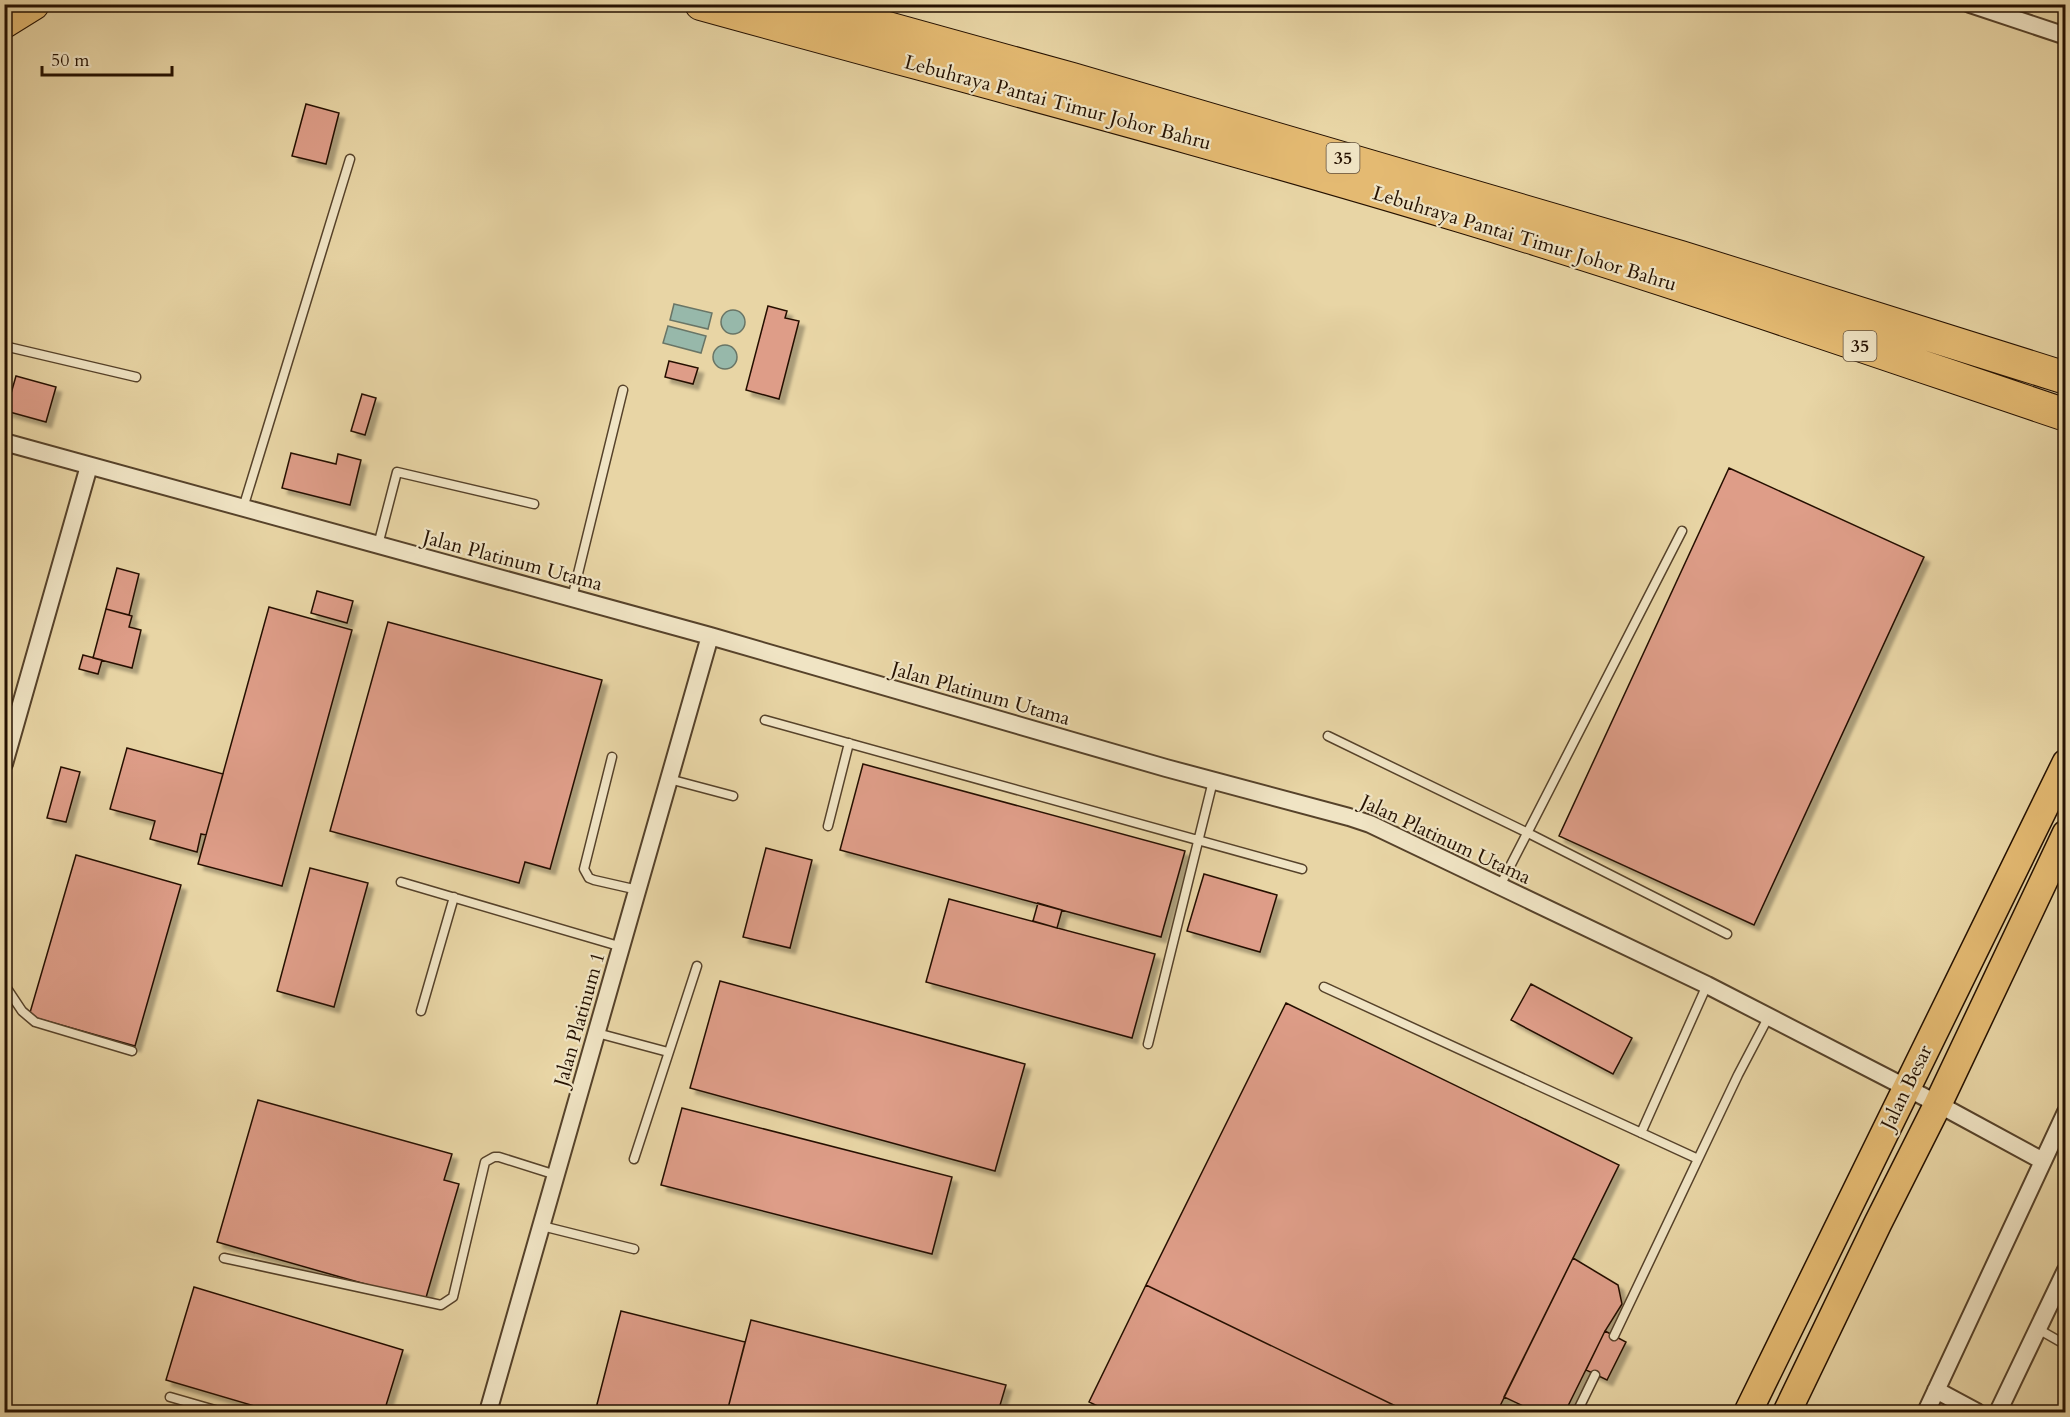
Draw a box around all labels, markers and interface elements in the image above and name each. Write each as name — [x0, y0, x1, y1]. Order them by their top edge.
scale bar — [42, 39, 172, 77]
text: 50 m — [51, 48, 90, 73]
street label: Lebuhraya Pantai Timur Johor Bahru — [901, 48, 1214, 156]
road number: 35 — [1326, 143, 1360, 173]
street label: Lebuhraya Pantai Timur Johor Bahru — [1370, 179, 1680, 298]
road number: 35 — [1844, 331, 1876, 361]
street label: Jalan Platinum Utama — [417, 523, 606, 598]
street label: Jalan Platinum Utama — [885, 654, 1074, 732]
street label: Jalan Platinum Utama — [1354, 787, 1536, 891]
street label: Jalan Platinum 1 — [547, 949, 612, 1092]
street label: Jalan Besar — [1873, 1040, 1939, 1137]

